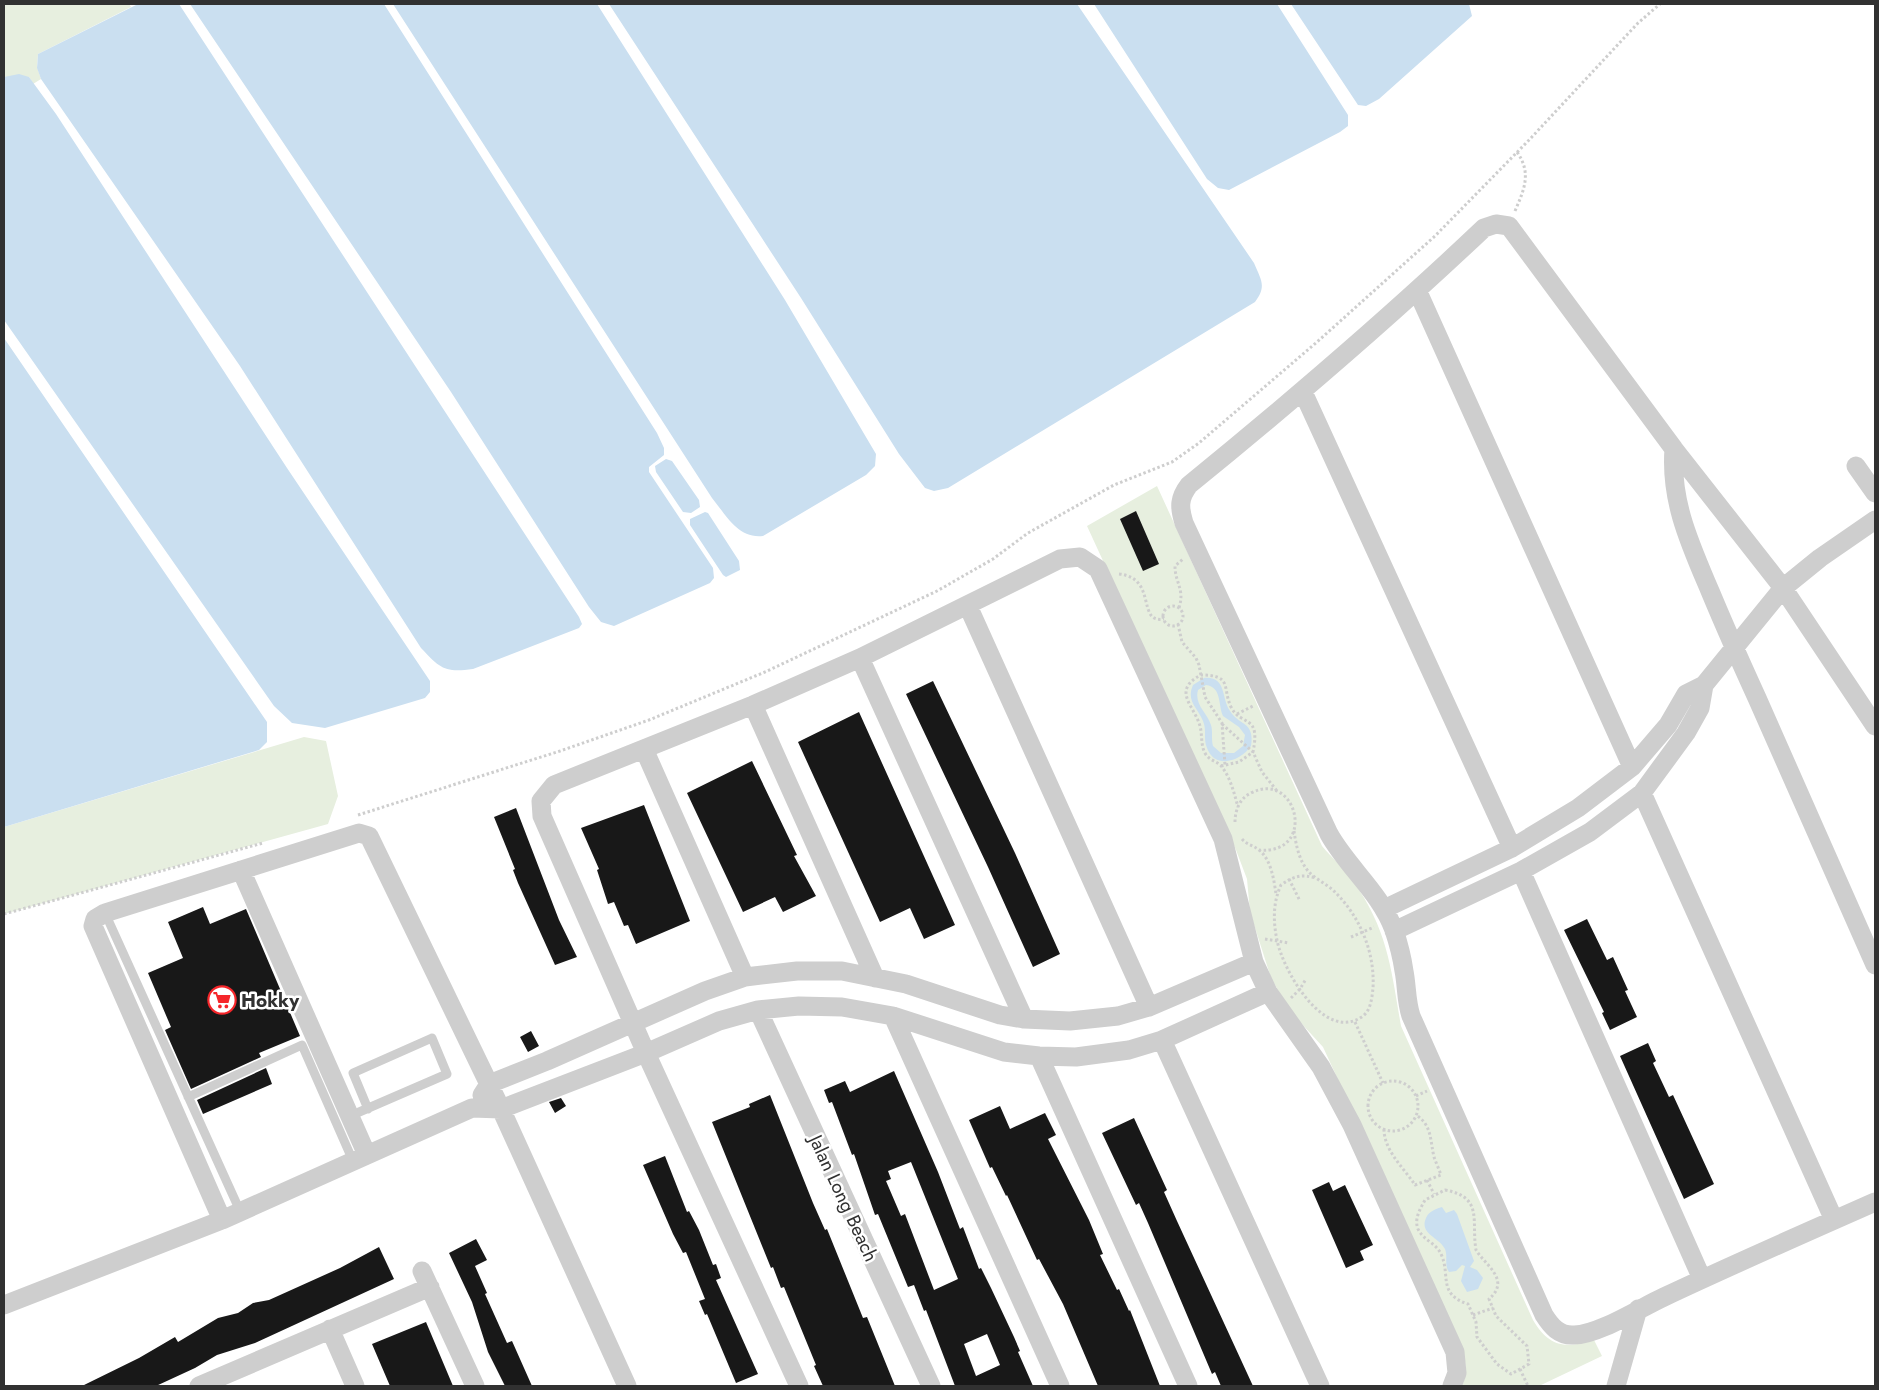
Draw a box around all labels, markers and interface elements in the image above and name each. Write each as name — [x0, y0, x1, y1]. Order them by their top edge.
supermarket icon: Hokky — [207, 985, 237, 1015]
place label: Hokky — [241, 987, 300, 1014]
street label: Jalan Long Beach — [801, 1128, 885, 1266]

